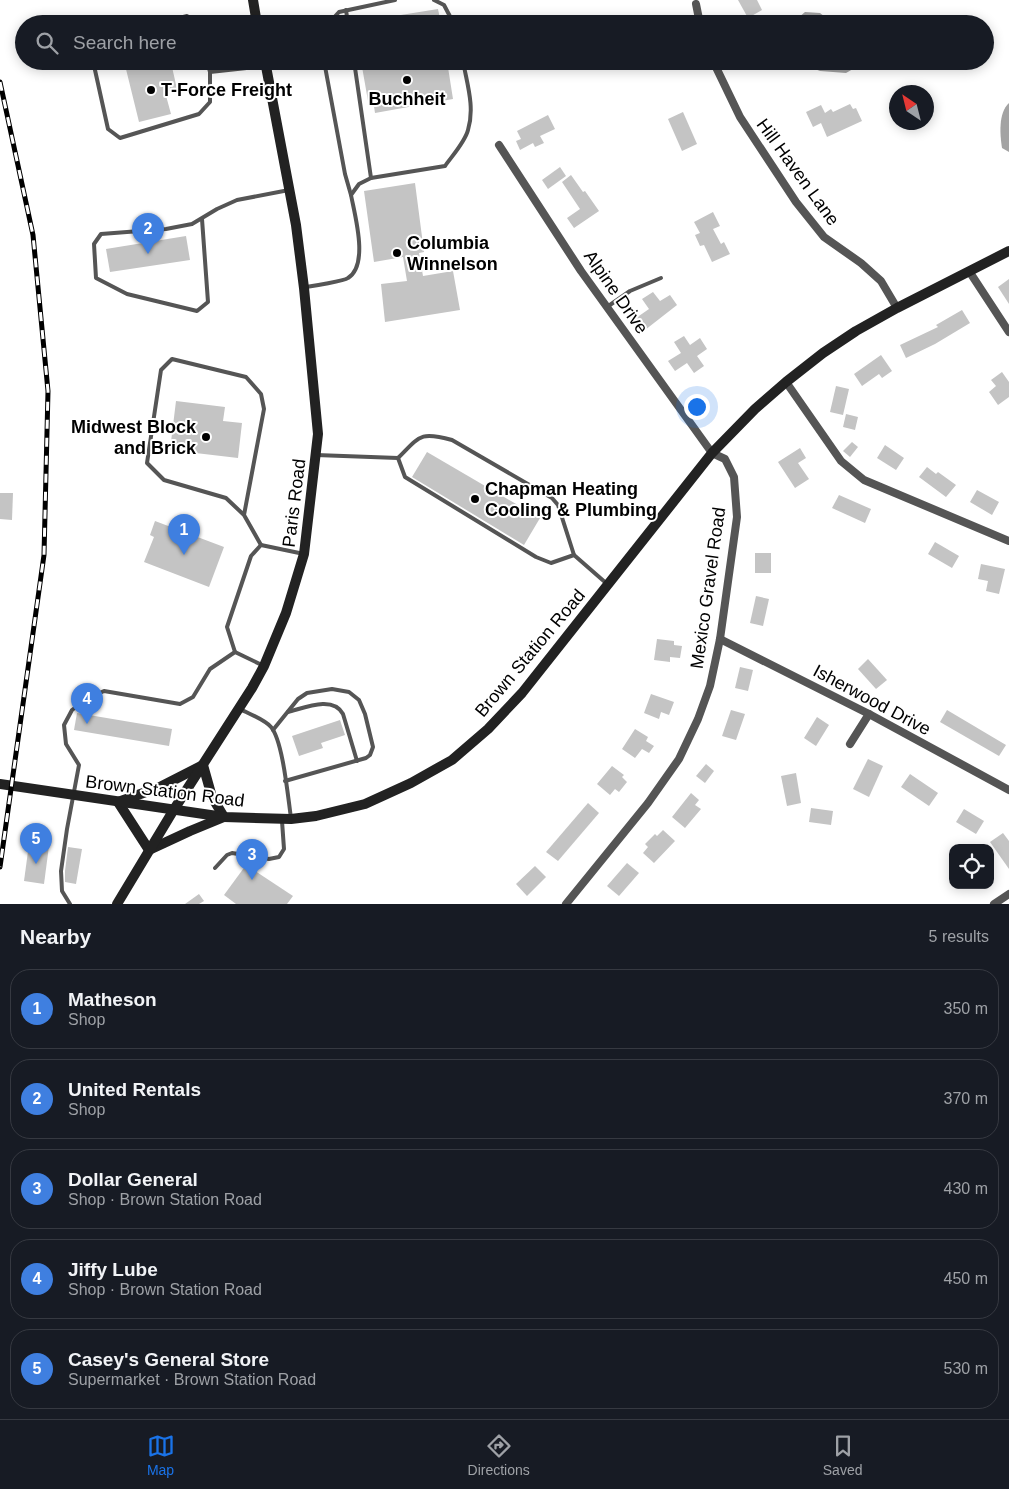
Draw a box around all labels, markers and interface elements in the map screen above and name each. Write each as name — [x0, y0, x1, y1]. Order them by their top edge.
search box — [15, 15, 994, 70]
icon: search — [33, 29, 61, 57]
text: Search here — [73, 32, 177, 53]
marker: Buchheit — [401, 74, 413, 86]
place label: T-Force Freight — [161, 80, 292, 100]
marker: T-Force Freight — [145, 84, 157, 96]
north arrow — [889, 85, 934, 130]
place label: Buchheit — [368, 89, 446, 109]
street label: Hill Haven Lane — [753, 115, 843, 229]
pin: 2 — [132, 213, 164, 254]
place label: Columbia Winnelson — [407, 233, 498, 274]
marker: Columbia Winnelson — [391, 247, 403, 259]
street label: Alpine Drive — [580, 247, 652, 337]
your location — [684, 394, 710, 420]
place label: Midwest Block and Brick — [71, 417, 197, 458]
marker: Midwest Block and Brick — [200, 431, 212, 443]
street label: Paris Road — [279, 458, 309, 548]
place label: Chapman Heating Cooling & Plumbing — [485, 479, 657, 520]
marker: Chapman Heating Cooling & Plumbing — [469, 493, 481, 505]
street label: Mexico Gravel Road — [687, 506, 729, 670]
pin: 1 — [168, 514, 200, 555]
street label: Brown Station Road — [471, 585, 589, 721]
street label: Isherwood Drive — [810, 661, 934, 739]
pin: 4 — [71, 683, 103, 724]
street label: Brown Station Road — [84, 771, 246, 811]
pin: 5 — [20, 823, 52, 864]
pin: 3 — [236, 839, 268, 880]
map controls — [949, 844, 994, 889]
button: locate — [949, 844, 994, 889]
text: Nearby — [20, 925, 91, 948]
text: 5 results — [929, 928, 989, 945]
text: Matheson — [68, 989, 157, 1010]
text: 1 — [33, 1000, 41, 1017]
text: 350 m — [944, 1000, 988, 1017]
text: Shop — [68, 1011, 105, 1028]
text: United Rentals — [68, 1079, 201, 1100]
text: 2 — [33, 1090, 41, 1107]
text: 370 m — [944, 1090, 988, 1107]
text: Shop — [68, 1101, 105, 1118]
text: Dollar General — [68, 1169, 198, 1190]
text: 3 — [33, 1180, 41, 1197]
text: 430 m — [944, 1180, 988, 1197]
text: Shop · Brown Station Road — [68, 1191, 262, 1208]
text: Jiffy Lube — [68, 1259, 158, 1280]
text: 4 — [33, 1270, 41, 1287]
text: 450 m — [944, 1270, 988, 1287]
text: Shop · Brown Station Road — [68, 1281, 262, 1298]
text: Casey's General Store — [68, 1349, 269, 1370]
text: 5 — [33, 1360, 41, 1377]
text: 530 m — [944, 1360, 988, 1377]
text: Supermarket · Brown Station Road — [68, 1371, 316, 1388]
tab: Map — [147, 1432, 175, 1478]
tab: Directions — [468, 1432, 530, 1478]
tab: Saved — [823, 1432, 862, 1478]

